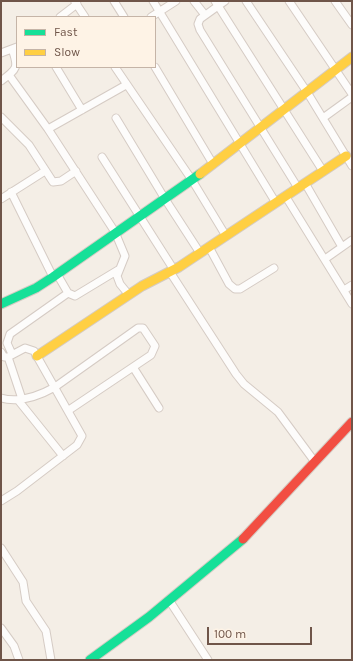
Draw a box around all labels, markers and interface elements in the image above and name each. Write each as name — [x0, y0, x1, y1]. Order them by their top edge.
legend — [16, 16, 156, 68]
text: Fast — [54, 25, 77, 39]
text: Slow — [54, 45, 80, 59]
scale bar — [209, 619, 314, 645]
text: 100 m — [214, 627, 246, 641]

